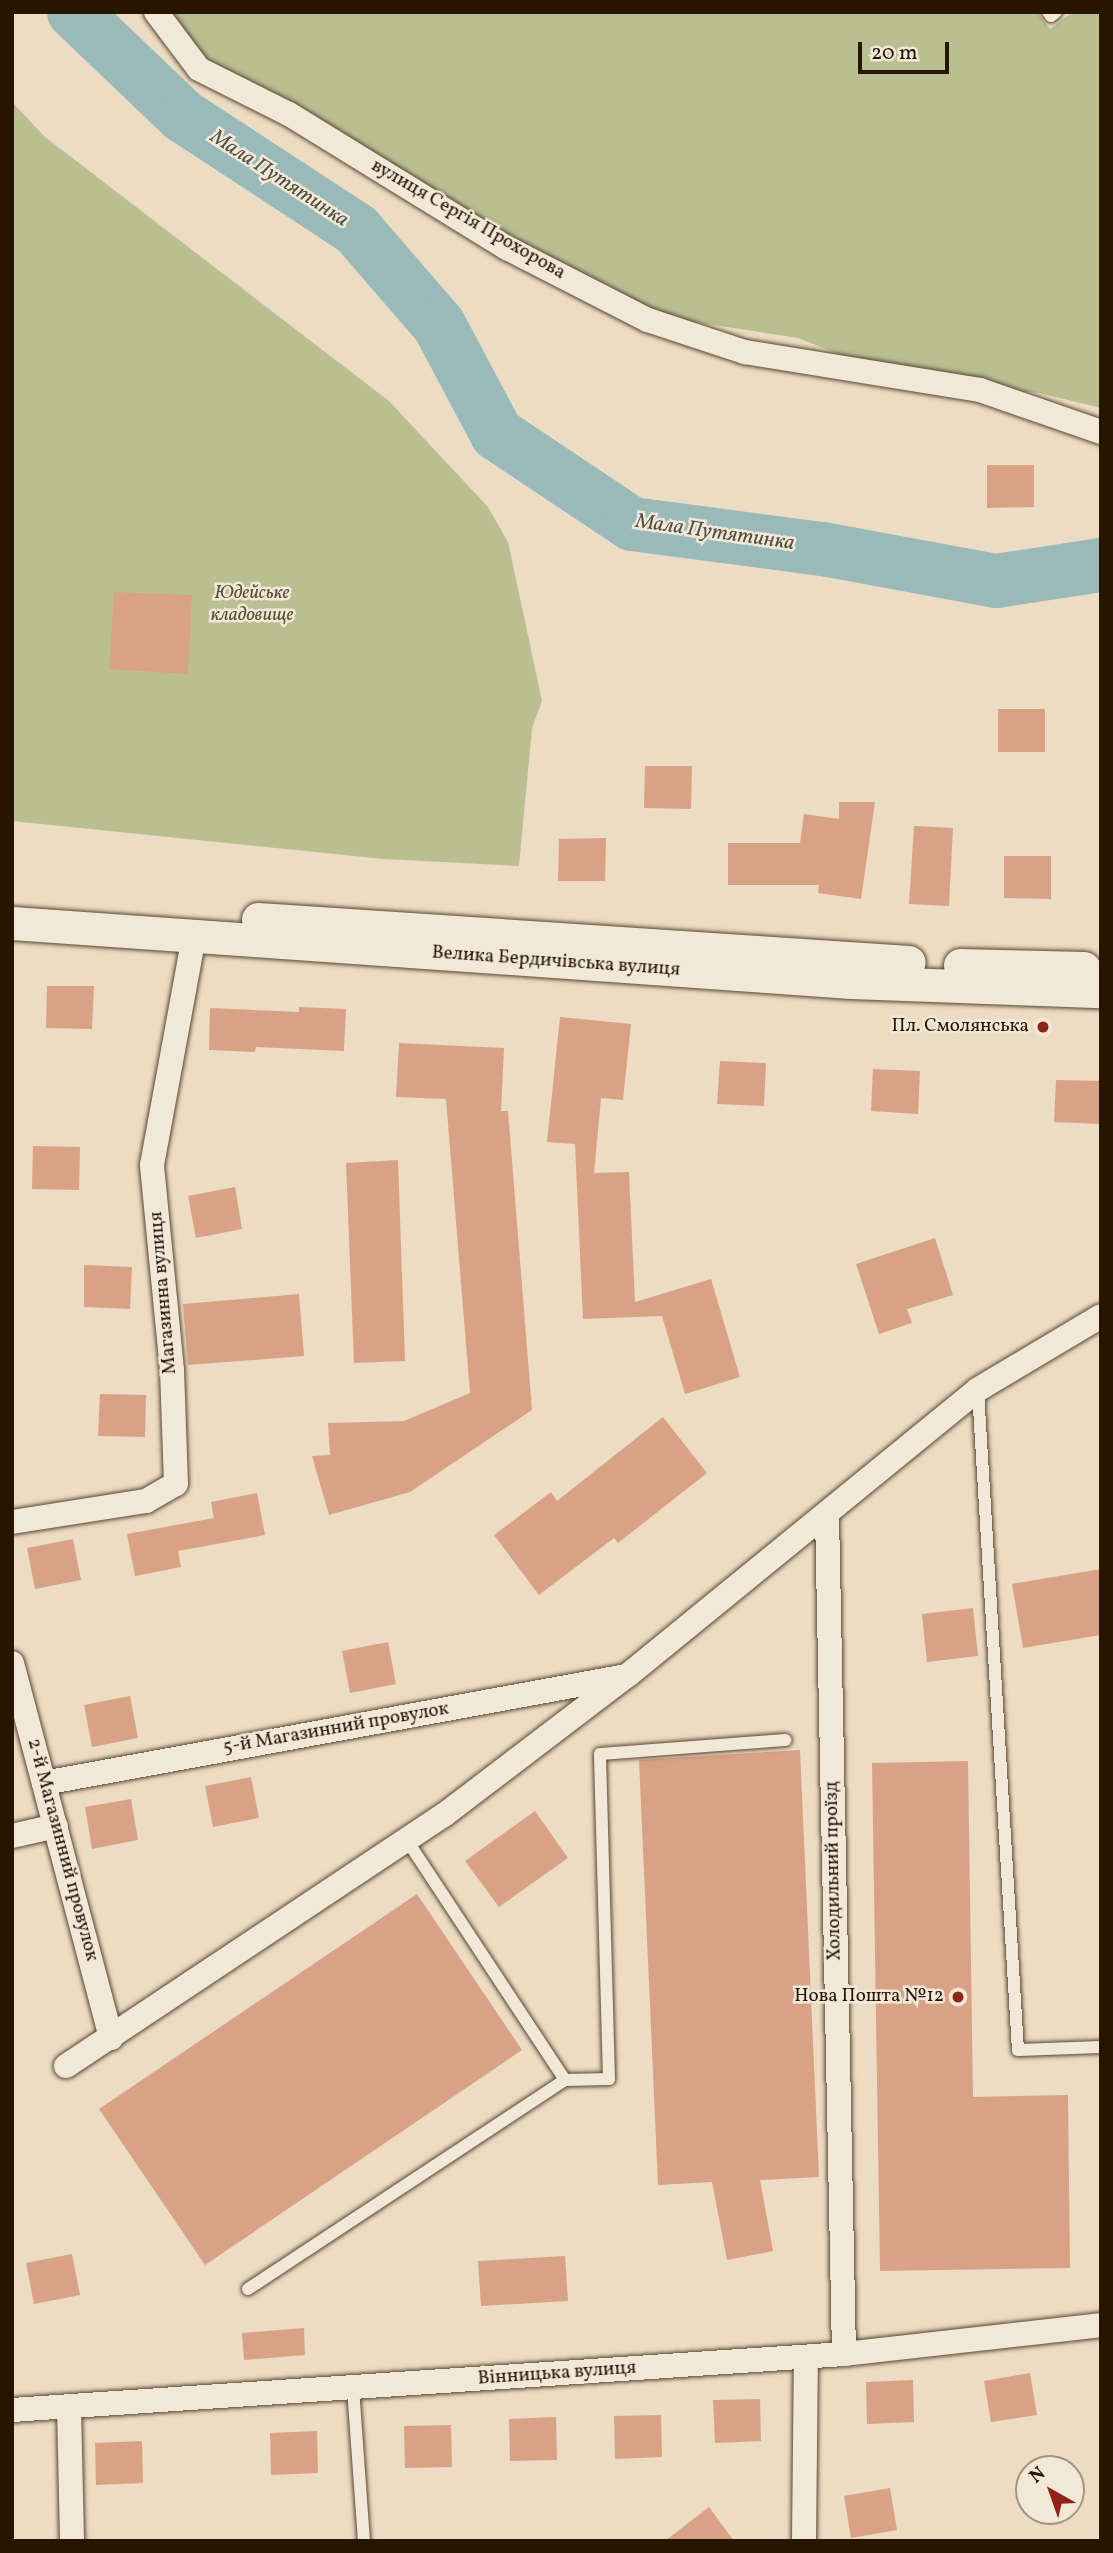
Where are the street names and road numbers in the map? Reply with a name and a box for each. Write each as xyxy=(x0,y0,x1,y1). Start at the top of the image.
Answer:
street label: вулиця Сергія Прохорова xyxy=(367,155,569,285)
street label: Велика Бердичівська вулиця xyxy=(431,942,681,982)
street label: Магазинна вулиця xyxy=(146,1211,182,1375)
street label: 5-й Магазинний провулок xyxy=(221,1698,451,1760)
street label: 2-й Магазинний провулок xyxy=(21,1736,103,1964)
street label: Холодильний проїзд xyxy=(821,1781,847,1961)
street label: Вінницька вулиця xyxy=(477,2357,637,2391)

